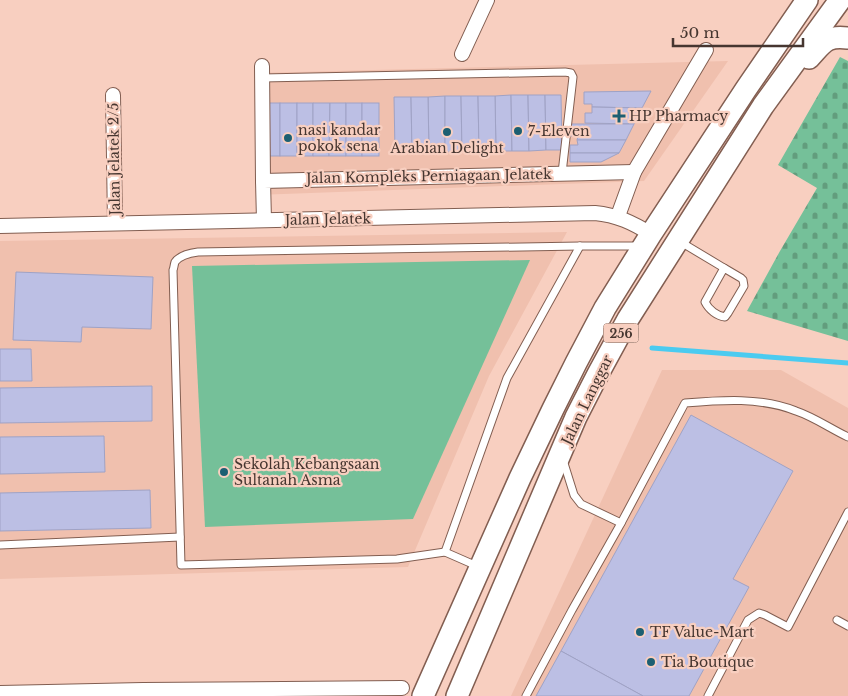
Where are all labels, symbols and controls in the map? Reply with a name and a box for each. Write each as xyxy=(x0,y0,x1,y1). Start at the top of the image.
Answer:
scale bar xyxy=(673,15,803,47)
text: 50 m xyxy=(680,23,720,42)
street label: Jalan Jelatek 2/5 xyxy=(104,102,124,218)
place label: HP Pharmacy xyxy=(629,107,728,125)
marker: HP Pharmacy xyxy=(613,110,625,122)
place label: nasi kandar pokok sena xyxy=(298,121,381,155)
place label: 7-Eleven xyxy=(528,122,590,140)
marker: 7-Eleven xyxy=(512,125,524,137)
marker: Arabian Delight xyxy=(441,126,453,138)
marker: nasi kandar pokok sena xyxy=(282,132,294,144)
place label: Arabian Delight xyxy=(389,139,505,157)
street label: Jalan Kompleks Perniagaan Jelatek xyxy=(304,165,552,187)
street label: Jalan Jelatek xyxy=(283,209,372,229)
road number: 256 xyxy=(604,323,638,342)
street label: Jalan Langgar xyxy=(557,352,617,450)
place label: Sekolah Kebangsaan Sultanah Asma xyxy=(234,455,380,489)
marker: Sekolah Kebangsaan Sultanah Asma xyxy=(218,466,230,478)
place label: TF Value-Mart xyxy=(650,623,755,641)
marker: TF Value-Mart xyxy=(634,626,646,638)
place label: Tia Boutique xyxy=(661,653,754,671)
marker: Tia Boutique xyxy=(645,656,657,668)

